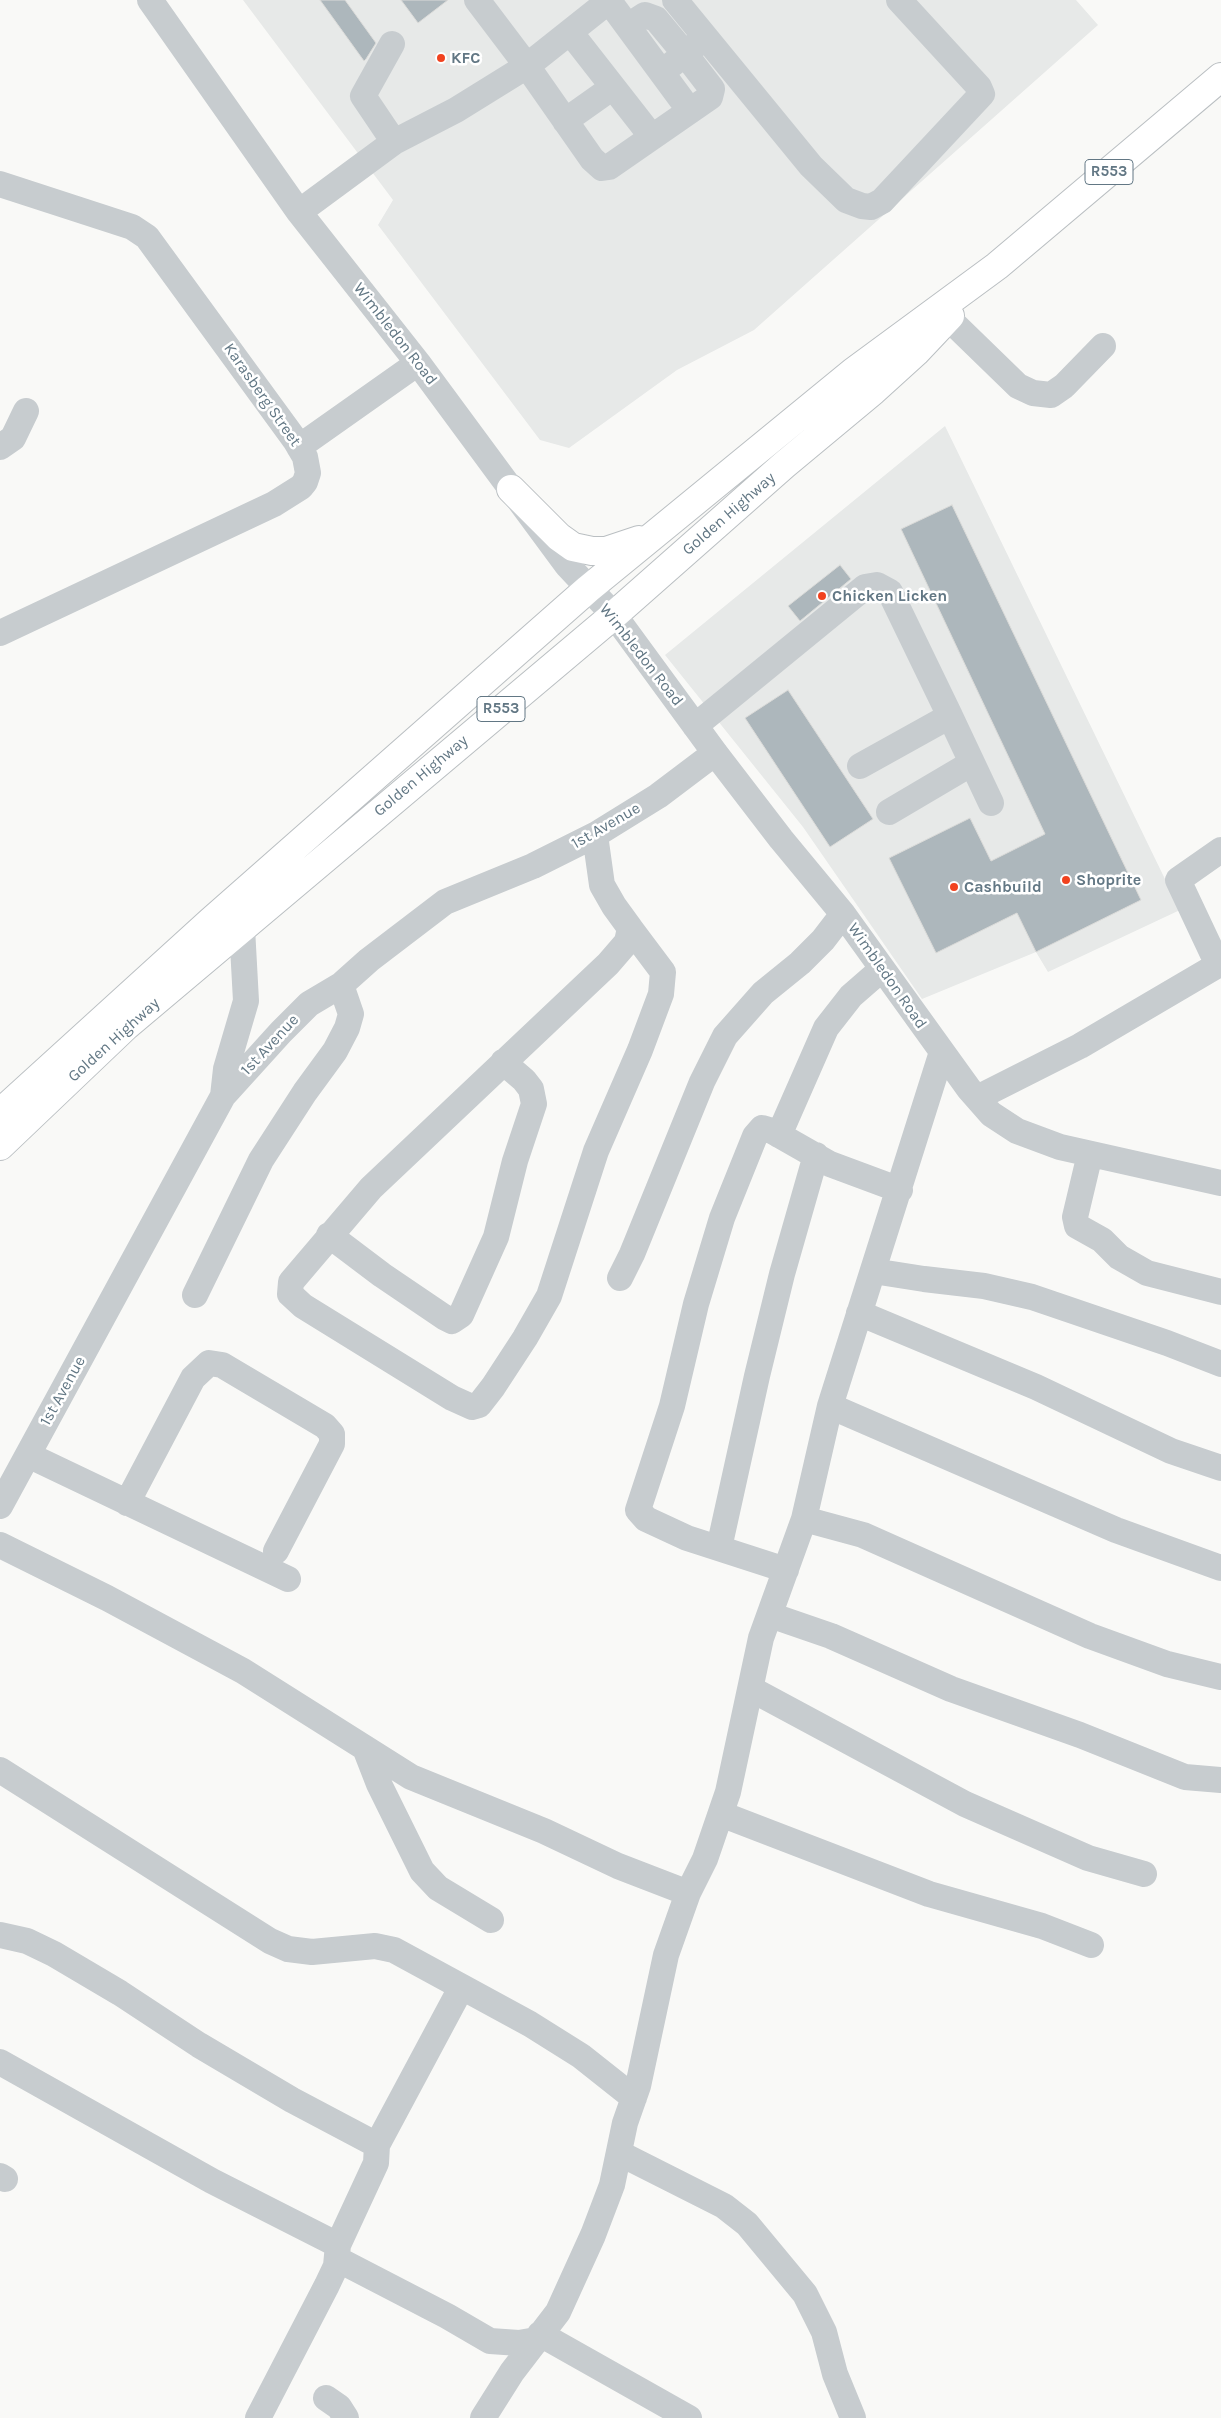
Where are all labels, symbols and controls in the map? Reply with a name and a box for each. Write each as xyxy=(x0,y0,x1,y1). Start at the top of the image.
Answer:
place label: KFC xyxy=(451,48,480,68)
marker: KFC xyxy=(435,52,447,64)
road number: R553 xyxy=(1085,160,1133,184)
street label: Wimbledon Road xyxy=(349,279,441,389)
street label: Karasberg Street xyxy=(219,340,305,450)
street label: Golden Highway xyxy=(679,468,779,560)
place label: Chicken Licken xyxy=(832,586,947,606)
marker: Chicken Licken xyxy=(816,590,828,602)
street label: Wimbledon Road xyxy=(595,600,687,710)
road number: R553 xyxy=(477,696,525,722)
street label: Golden Highway xyxy=(370,731,472,821)
street label: 1st Avenue xyxy=(568,799,644,853)
place label: Shoprite xyxy=(1076,870,1141,890)
marker: Shoprite xyxy=(1060,874,1072,886)
place label: Cashbuild xyxy=(964,877,1042,897)
marker: Cashbuild xyxy=(948,881,960,893)
street label: Wimbledon Road xyxy=(843,919,931,1033)
street label: Golden Highway xyxy=(64,994,164,1086)
street label: 1st Avenue xyxy=(237,1011,303,1079)
street label: 1st Avenue xyxy=(36,1353,90,1429)

